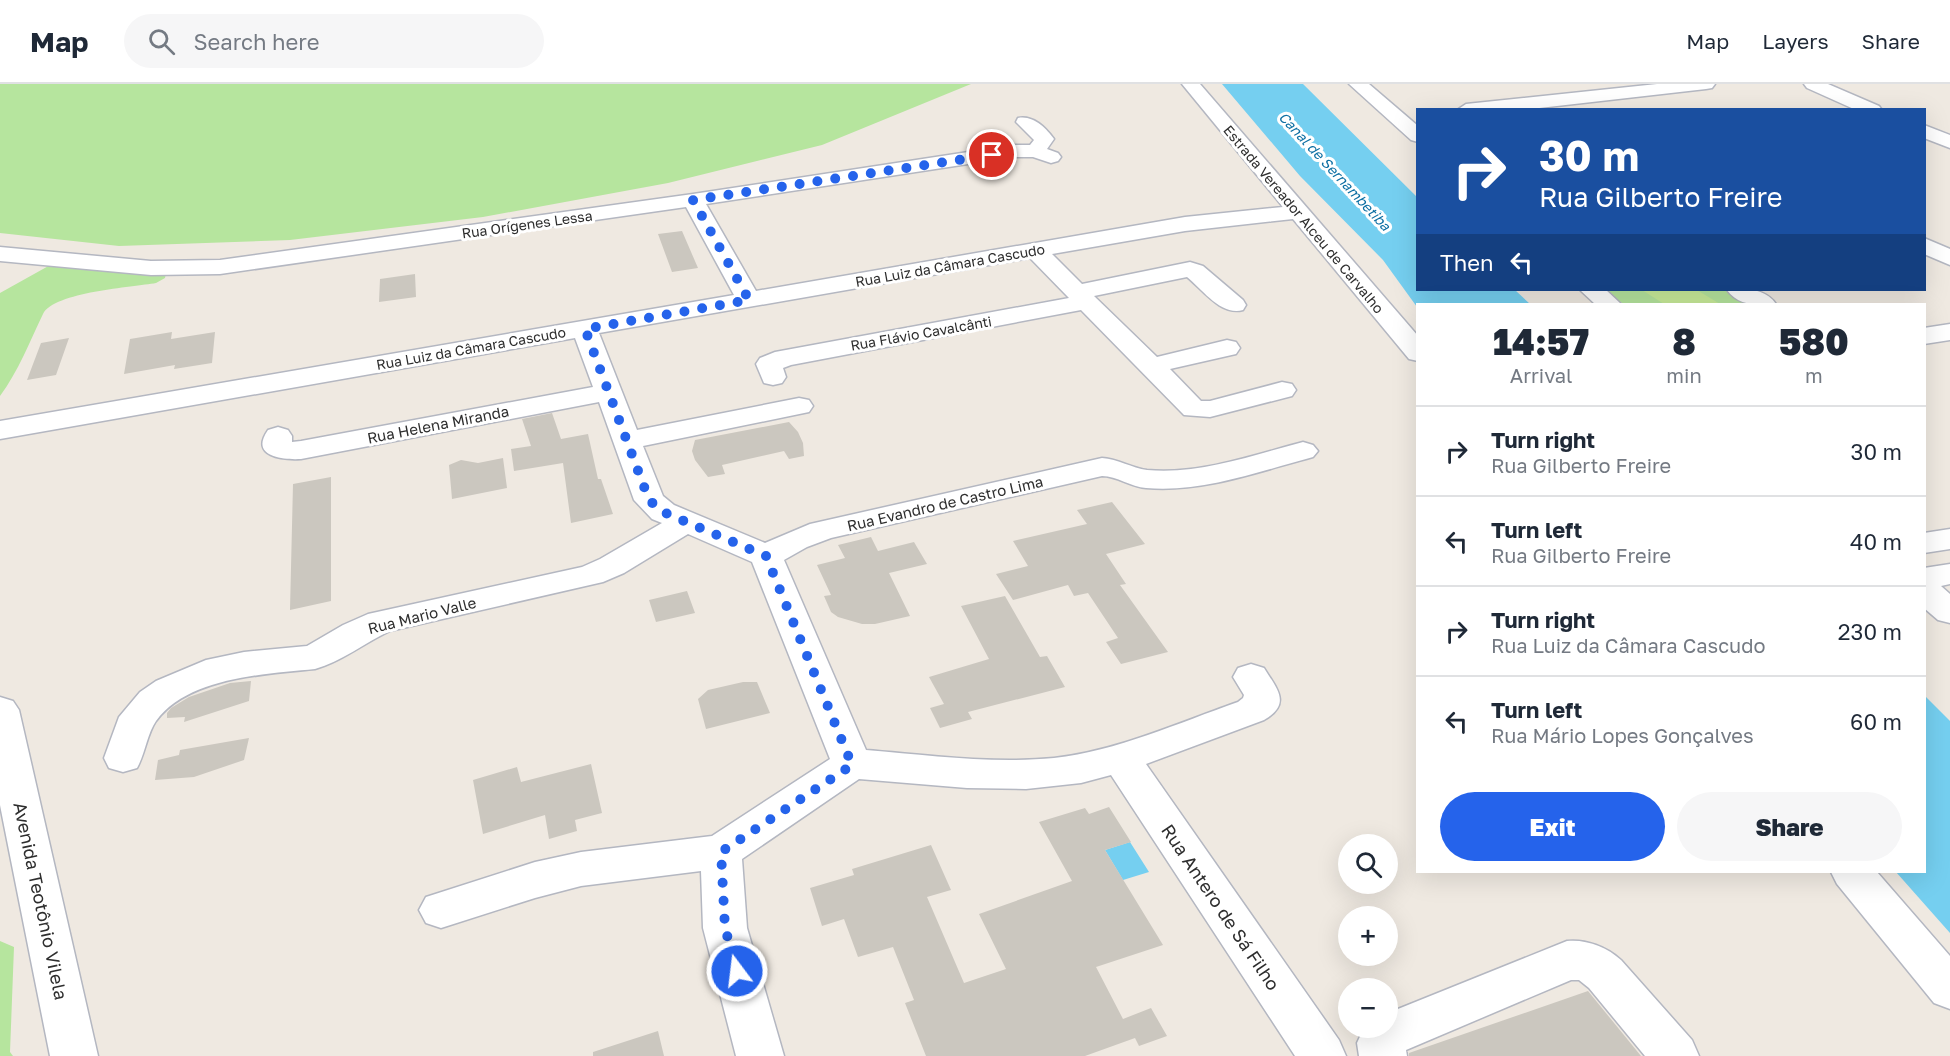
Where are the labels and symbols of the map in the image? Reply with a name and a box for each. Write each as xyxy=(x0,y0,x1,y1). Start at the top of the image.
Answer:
water label: Canal de Sernambetiba xyxy=(1276,108,1395,235)
street label: Estrada Vereador Alceu de Carvalho xyxy=(1220,121,1388,317)
pin xyxy=(966,129,1017,180)
street label: Rua Orígenes Lessa xyxy=(461,206,593,242)
street label: Rua Luiz da Câmara Cascudo xyxy=(854,240,1046,290)
street label: Rua Flávio Cavalcânti xyxy=(849,312,993,354)
street label: Rua Luiz da Câmara Cascudo xyxy=(375,323,567,373)
street label: Rua Helena Miranda xyxy=(366,401,510,447)
street label: Rua Evandro de Castro Lima xyxy=(845,472,1045,534)
street label: Rua Mario Valle xyxy=(366,593,478,637)
street label: Avenida Teotônio Vilela xyxy=(9,800,73,1002)
street label: Rua Antero de Sá Filho xyxy=(1157,820,1285,994)
position arrow xyxy=(705,939,769,1003)

